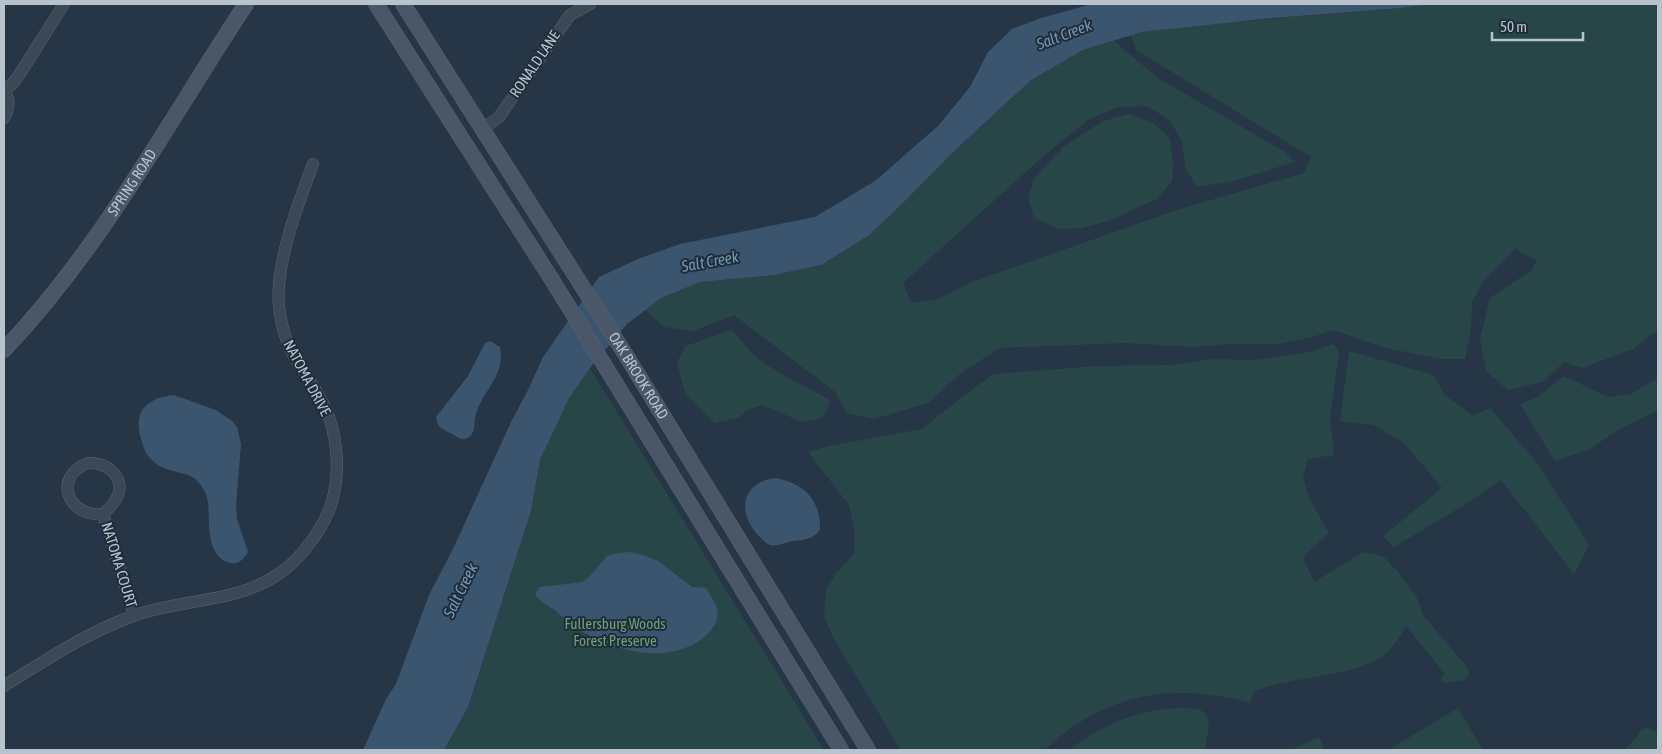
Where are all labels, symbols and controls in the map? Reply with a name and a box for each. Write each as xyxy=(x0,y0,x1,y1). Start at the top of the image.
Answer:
scale bar xyxy=(1492,10,1583,42)
water label: Salt Creek xyxy=(1033,15,1095,53)
text: 50 m xyxy=(1500,18,1527,35)
street label: RONALD LANE xyxy=(506,27,563,100)
street label: SPRING ROAD xyxy=(104,146,160,219)
water label: Salt Creek xyxy=(679,247,741,275)
street label: OAK BROOK ROAD xyxy=(606,329,672,422)
street label: NATOMA DRIVE xyxy=(280,337,335,419)
street label: NATOMA COURT xyxy=(98,520,141,610)
water label: Salt Creek xyxy=(439,559,481,621)
park label: Fullersburg Woods Forest Preserve xyxy=(564,615,666,649)

